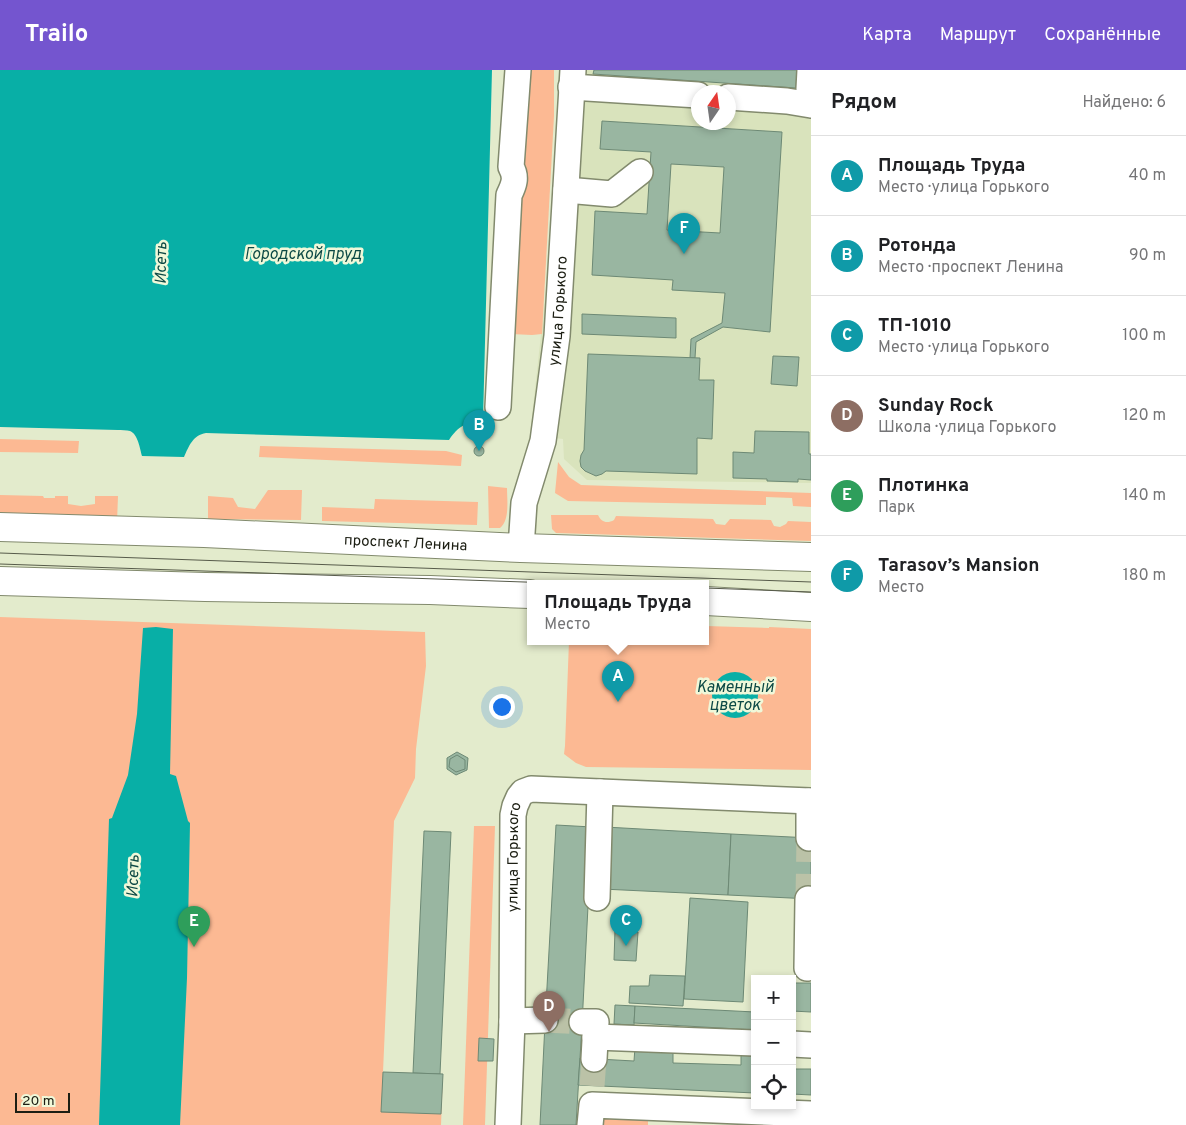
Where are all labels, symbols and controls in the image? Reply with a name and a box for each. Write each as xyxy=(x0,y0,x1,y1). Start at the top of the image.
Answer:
text: Trailo xyxy=(25,20,88,50)
text: Карта xyxy=(862,24,912,47)
text: Маршрут xyxy=(940,24,1016,47)
text: Сохранённые xyxy=(1044,24,1161,47)
north arrow xyxy=(691,85,736,130)
text: Рядом xyxy=(831,89,897,116)
text: Найдено: 6 xyxy=(1083,93,1166,113)
text: Площадь Труда xyxy=(878,154,1025,178)
text: A xyxy=(841,166,853,186)
text: 40 m xyxy=(1128,166,1166,186)
text: Место · улица Горького xyxy=(878,178,1049,198)
pin: F xyxy=(668,213,700,254)
text: Ротонда xyxy=(878,234,956,258)
water label: Исеть xyxy=(152,242,172,284)
water label: Городской пруд xyxy=(244,245,362,265)
text: B xyxy=(841,246,853,266)
text: 90 m xyxy=(1129,246,1166,266)
street label: улица Горького xyxy=(545,255,573,367)
text: Место · проспект Ленина xyxy=(878,258,1064,278)
text: ТП-1010 xyxy=(878,314,952,338)
text: C xyxy=(842,326,852,346)
text: 100 m xyxy=(1122,326,1166,346)
text: Место · улица Горького xyxy=(878,338,1049,358)
text: Sunday Rock xyxy=(878,394,994,418)
text: D xyxy=(841,406,853,426)
text: 120 m xyxy=(1123,406,1166,426)
pin: B xyxy=(463,410,495,451)
text: Школа · улица Горького xyxy=(878,418,1056,438)
text: Плотинка xyxy=(878,474,969,498)
text: E xyxy=(842,486,852,506)
text: 140 m xyxy=(1123,486,1166,506)
text: Парк xyxy=(878,498,915,518)
street label: проспект Ленина xyxy=(343,532,468,556)
text: Tarasov’s Mansion xyxy=(878,554,1039,578)
text: F xyxy=(842,566,852,586)
text: 180 m xyxy=(1123,566,1166,586)
text: Место xyxy=(878,578,924,598)
popup xyxy=(527,580,709,645)
text: Площадь Труда xyxy=(544,591,692,615)
text: Место xyxy=(544,615,590,635)
pin: A xyxy=(602,661,634,702)
water label: Каменный цветок xyxy=(696,678,774,716)
your location xyxy=(489,694,515,720)
street label: улица Горького xyxy=(505,800,527,912)
water label: Исеть xyxy=(123,855,145,898)
pin: C xyxy=(610,905,642,946)
pin: E xyxy=(178,906,210,947)
map controls xyxy=(751,975,796,1110)
button: + xyxy=(751,975,796,1020)
pin: D xyxy=(533,991,565,1032)
button: − xyxy=(751,1020,796,1065)
button: locate xyxy=(751,1065,796,1110)
scale bar xyxy=(15,1090,70,1113)
text: 20 m xyxy=(22,1093,55,1110)

